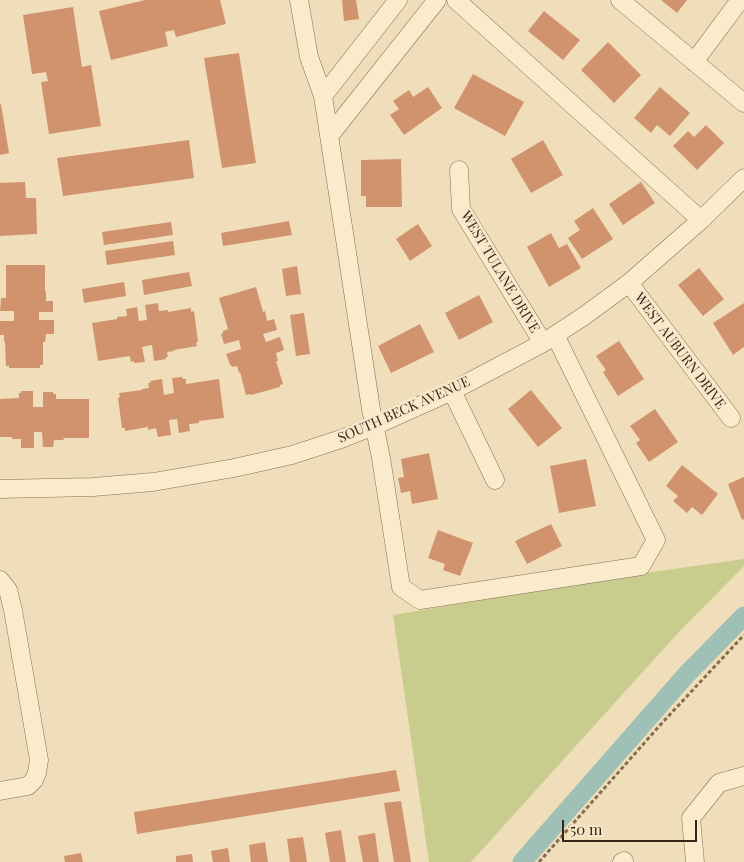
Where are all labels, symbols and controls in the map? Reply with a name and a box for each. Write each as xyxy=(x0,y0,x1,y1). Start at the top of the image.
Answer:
street label: WEST TULANE DRIVE xyxy=(457,208,543,336)
street label: WEST AUBURN DRIVE xyxy=(631,290,729,412)
street label: SOUTH BECK AVENUE xyxy=(335,373,473,447)
scale bar xyxy=(564,810,699,842)
text: 50 m xyxy=(570,819,602,839)

